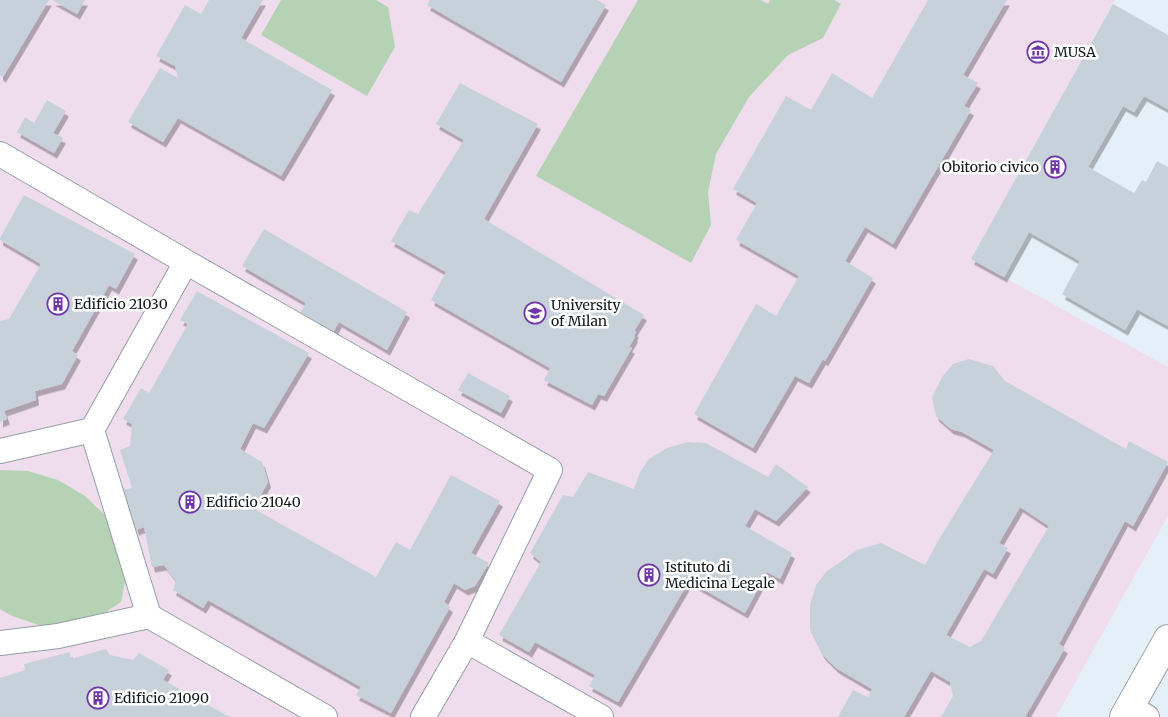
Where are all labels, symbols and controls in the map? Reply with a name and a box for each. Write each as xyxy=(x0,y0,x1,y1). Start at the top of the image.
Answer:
museum icon: MUSA xyxy=(1026,40,1050,64)
place label: MUSA xyxy=(1054,43,1096,61)
building icon: Obitorio civico xyxy=(1043,155,1067,179)
place label: Obitorio civico xyxy=(942,158,1039,176)
building icon: Edificio 21030 xyxy=(46,292,70,316)
place label: Edificio 21030 xyxy=(74,295,168,313)
place label: University of Milan xyxy=(551,296,622,330)
school or university icon: University of Milan xyxy=(523,301,547,325)
building icon: Edificio 21040 xyxy=(178,490,202,514)
place label: Edificio 21040 xyxy=(206,493,301,511)
place label: Istituto di Medicina Legale xyxy=(665,558,775,592)
building icon: Istituto di Medicina Legale xyxy=(637,563,661,587)
building icon: Edificio 21090 xyxy=(86,686,110,710)
place label: Edificio 21090 xyxy=(114,689,209,707)

